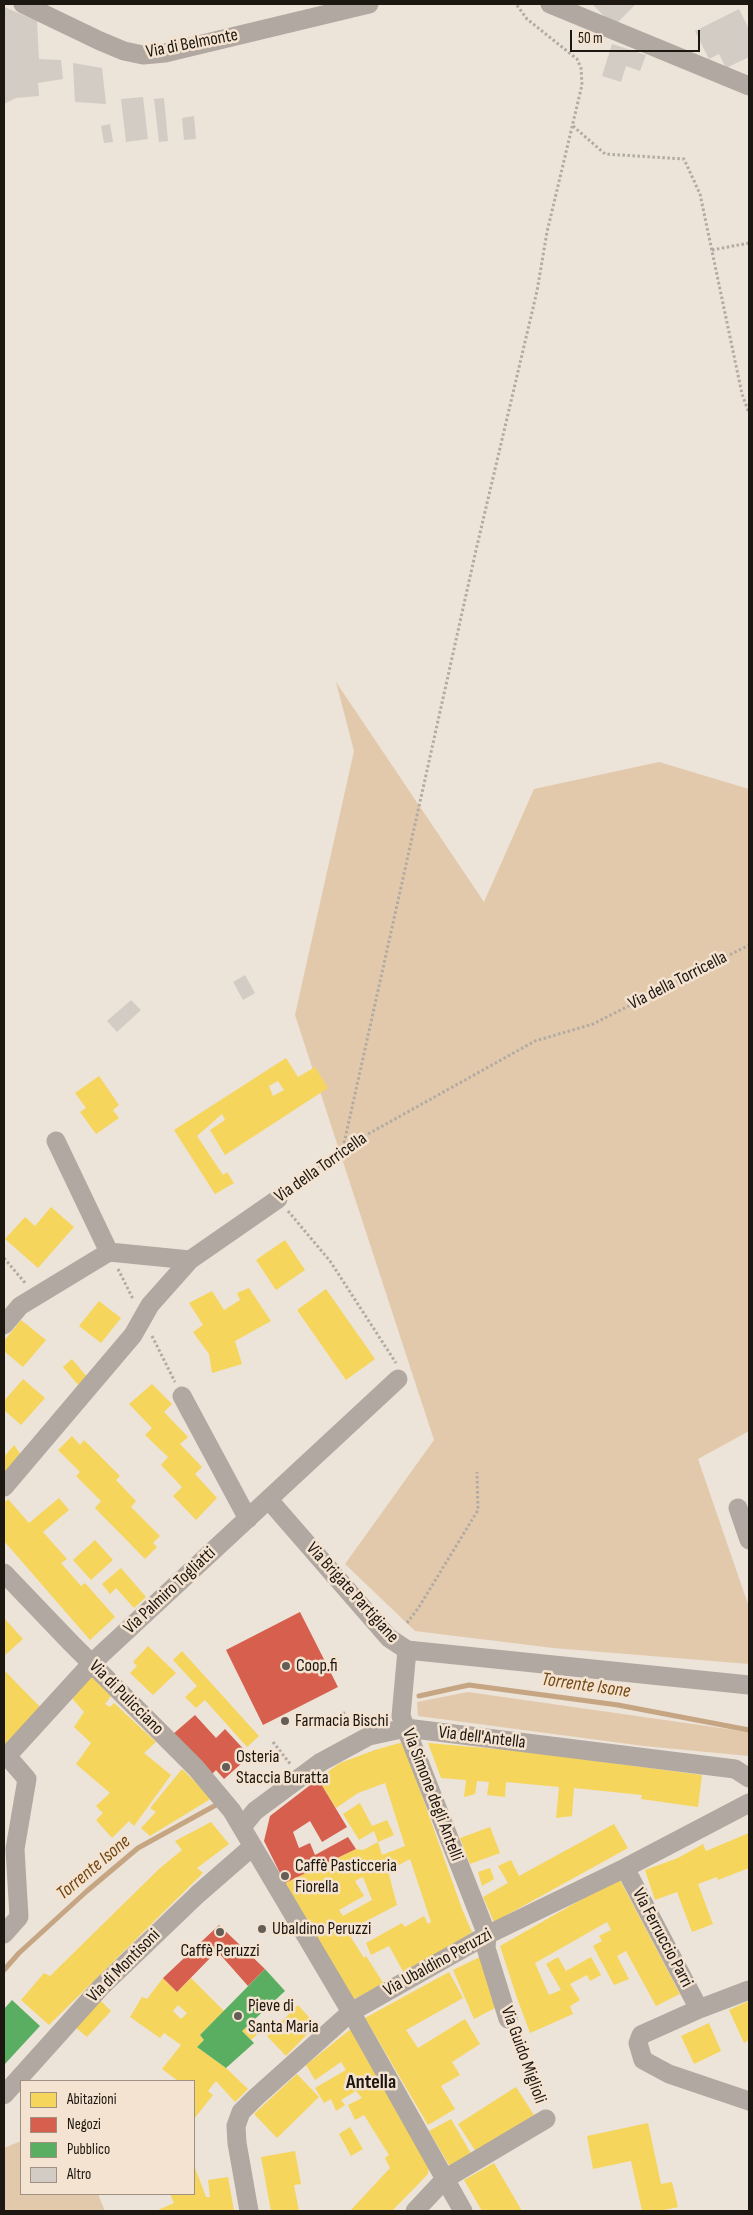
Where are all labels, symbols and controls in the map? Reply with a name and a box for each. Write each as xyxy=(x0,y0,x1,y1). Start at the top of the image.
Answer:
scale bar xyxy=(573,20,703,52)
street label: Via di Belmonte xyxy=(144,25,240,63)
text: 50 m xyxy=(578,29,603,48)
street label: Via della Torricella xyxy=(625,947,731,1015)
street label: Via della Torricella xyxy=(271,1128,371,1208)
street label: Via Brigate Partigiane xyxy=(301,1538,403,1648)
street label: Via Palmiro Togliatti xyxy=(119,1543,221,1639)
place label: Coop.fi xyxy=(296,1655,338,1677)
street label: Via di Pulicciano xyxy=(84,1656,168,1740)
marker: Coop.fi xyxy=(280,1660,292,1672)
water label: Torrente Isone xyxy=(540,1668,632,1704)
place label: Farmacia Bischi xyxy=(295,1710,388,1732)
marker: Farmacia Bischi xyxy=(279,1715,291,1727)
street label: Via dell'Antella xyxy=(437,1722,527,1754)
street label: Via Simone degli Antelli xyxy=(397,1726,467,1864)
place label: Osteria Staccia Buratta xyxy=(236,1746,329,1788)
marker: Osteria Staccia Buratta xyxy=(220,1761,232,1773)
water label: Torrente Isone xyxy=(52,1831,136,1905)
place label: Caffè Pasticceria Fiorella xyxy=(295,1855,397,1898)
marker: Caffè Pasticceria Fiorella xyxy=(279,1870,291,1882)
street label: Via Ferruccio Parri xyxy=(627,1885,697,1991)
place label: Ubaldino Peruzzi xyxy=(272,1918,371,1940)
marker: Ubaldino Peruzzi xyxy=(256,1923,268,1935)
street label: Via Ubaldino Peruzzi xyxy=(380,1924,496,2002)
street label: Via di Montisoni xyxy=(83,1925,165,2007)
marker: Caffè Peruzzi xyxy=(214,1926,226,1938)
place label: Caffè Peruzzi xyxy=(180,1940,260,1962)
place label: Pieve di Santa Maria xyxy=(248,1995,319,2038)
street label: Via Guido Miglioli xyxy=(495,2003,551,2107)
marker: Pieve di Santa Maria xyxy=(232,2010,244,2022)
district label: Antella xyxy=(346,2071,396,2095)
legend xyxy=(20,2080,195,2195)
text: Abitazioni xyxy=(67,2090,117,2109)
text: Negozi xyxy=(67,2115,101,2134)
text: Pubblico xyxy=(67,2140,110,2159)
text: Altro xyxy=(67,2165,91,2184)

